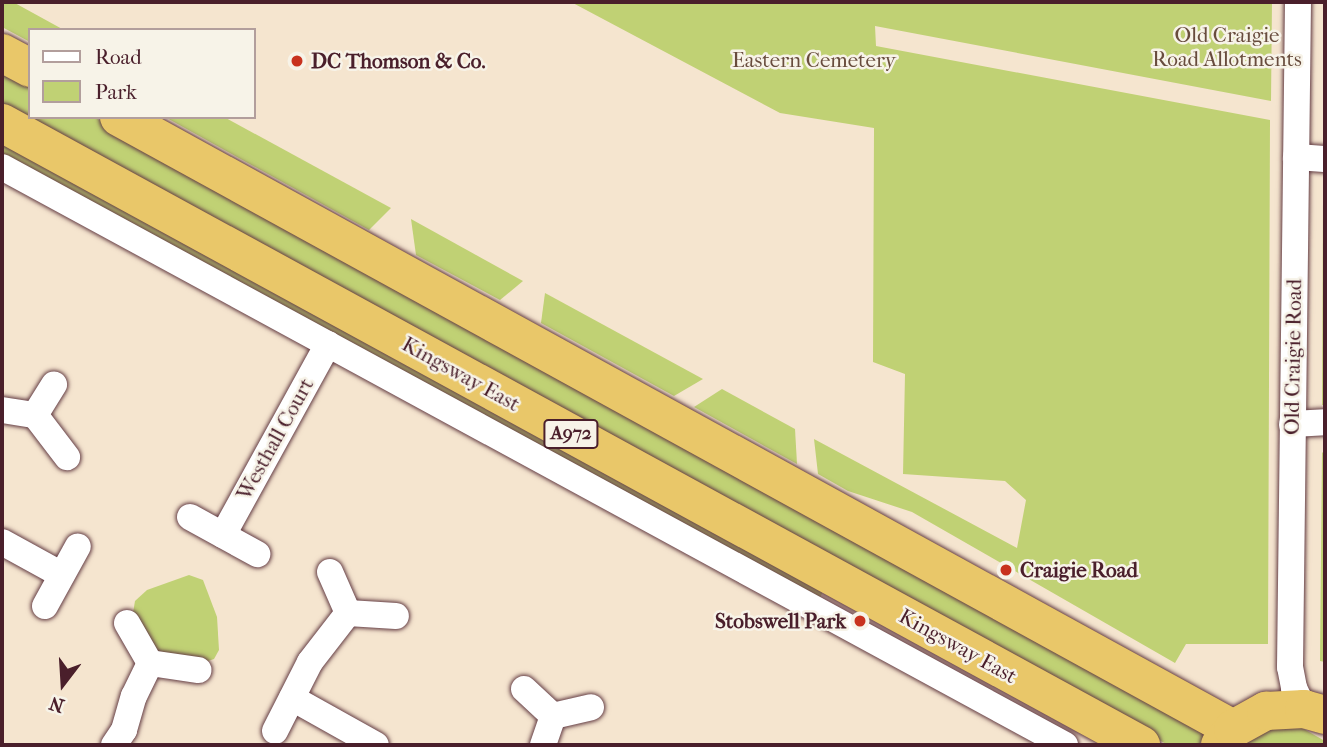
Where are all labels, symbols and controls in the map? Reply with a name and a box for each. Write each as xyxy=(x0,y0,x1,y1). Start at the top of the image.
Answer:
park label: Old Craigie Road Allotments xyxy=(1152,22,1302,72)
legend xyxy=(28,28,256,119)
text: Road xyxy=(95,45,142,69)
park label: Eastern Cemetery xyxy=(732,47,896,73)
place label: DC Thomson & Co. xyxy=(311,48,486,74)
marker: DC Thomson & Co. xyxy=(289,53,305,69)
text: Park xyxy=(95,80,137,104)
street label: Old Craigie Road xyxy=(1279,279,1307,435)
street label: Kingsway East xyxy=(398,331,524,417)
street label: Westhall Court xyxy=(231,374,319,504)
road number: A972 xyxy=(543,418,599,449)
place label: Craigie Road xyxy=(1020,557,1138,583)
marker: Craigie Road xyxy=(998,562,1014,578)
street label: Kingsway East xyxy=(895,603,1021,689)
place label: Stobswell Park xyxy=(715,608,846,634)
marker: Stobswell Park xyxy=(852,613,868,629)
north arrow xyxy=(28,649,98,719)
text: N xyxy=(47,691,67,717)

